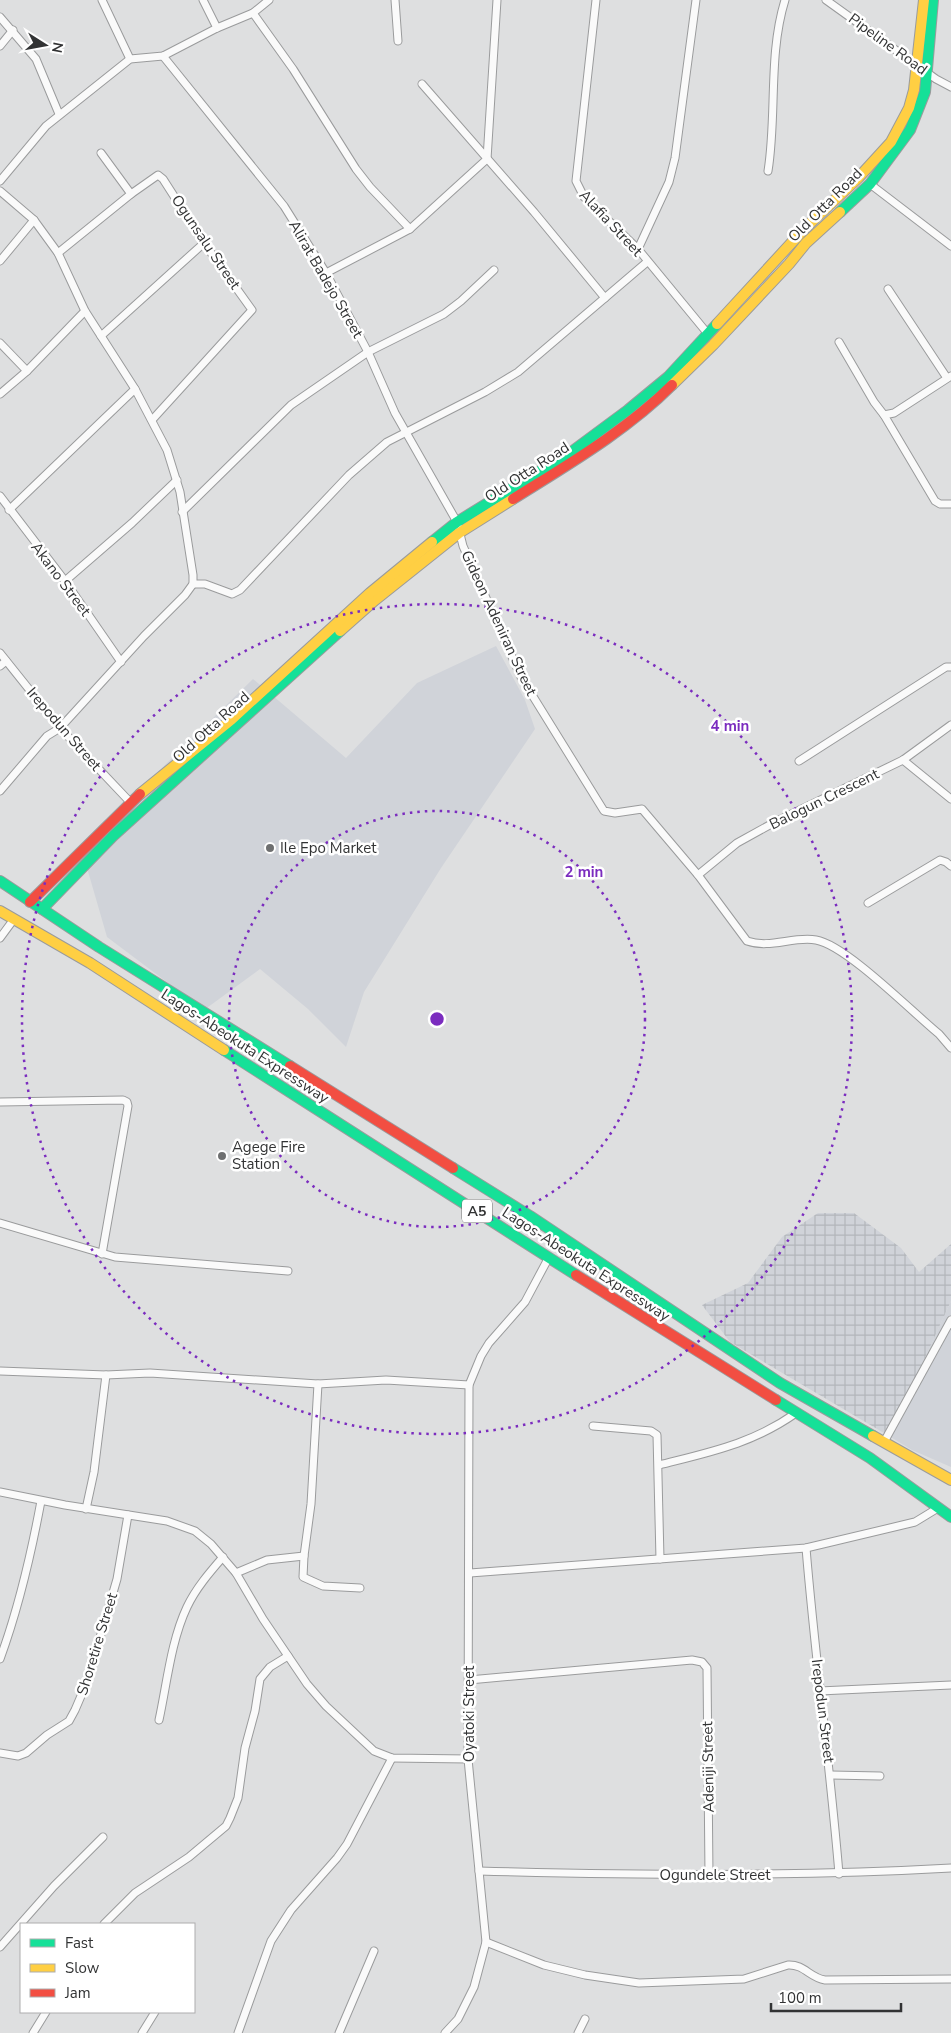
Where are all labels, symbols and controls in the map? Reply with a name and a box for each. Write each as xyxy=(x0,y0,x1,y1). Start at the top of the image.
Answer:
street label: Pipeline Road xyxy=(845,9,931,79)
north arrow xyxy=(20,20,70,70)
text: N xyxy=(47,40,68,54)
street label: Old Otta Road xyxy=(784,164,866,246)
street label: Alafia Street xyxy=(575,185,648,261)
street label: Ogunsalu Street xyxy=(167,191,245,294)
street label: Alirat Badejo Street xyxy=(284,217,368,342)
street label: Old Otta Road xyxy=(481,437,573,507)
street label: Akano Street xyxy=(27,538,96,621)
street label: Gideon Adeniran Street xyxy=(457,547,542,699)
street label: Irepodun Street xyxy=(22,683,106,776)
street label: Old Otta Road xyxy=(168,687,254,767)
text: 4 min xyxy=(711,716,749,736)
street label: Balogun Crescent xyxy=(766,763,883,834)
place label: Ile Epo Market xyxy=(280,838,377,858)
marker: Ile Epo Market xyxy=(264,842,276,854)
text: 2 min xyxy=(565,862,603,882)
street label: Lagos-Abeokuta Expressway xyxy=(157,984,333,1108)
centre of rings xyxy=(428,1010,446,1028)
place label: Agege Fire Station xyxy=(232,1137,305,1174)
marker: Agege Fire Station xyxy=(216,1150,228,1162)
road number: A5 xyxy=(462,1200,492,1222)
street label: Lagos-Abeokuta Expressway xyxy=(498,1202,674,1326)
street label: Shoretire Street xyxy=(72,1590,122,1698)
street label: Irepodun Street xyxy=(807,1658,839,1765)
street label: Oyatoki Street xyxy=(459,1665,479,1762)
street label: Adeniji Street xyxy=(697,1720,719,1813)
street label: Ogundele Street xyxy=(659,1865,771,1885)
legend xyxy=(20,1923,195,2013)
text: Fast xyxy=(65,1933,94,1953)
text: Slow xyxy=(65,1958,100,1978)
scale bar xyxy=(771,1980,901,2012)
text: Jam xyxy=(64,1983,91,2003)
text: 100 m xyxy=(778,1988,822,2008)

